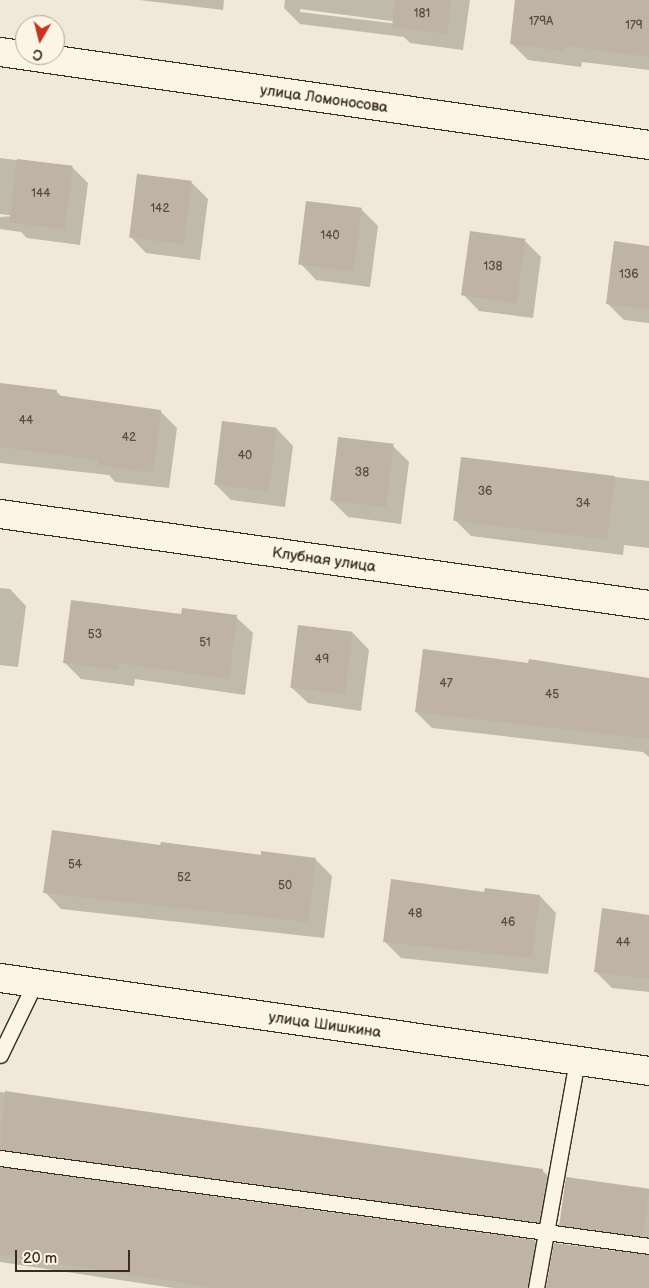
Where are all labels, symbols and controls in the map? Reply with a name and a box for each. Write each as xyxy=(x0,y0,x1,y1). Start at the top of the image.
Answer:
house number: 181 xyxy=(414,7,430,21)
north arrow xyxy=(15,15,65,65)
house number: 179А xyxy=(529,15,553,29)
house number: 179 xyxy=(625,19,643,33)
text: С xyxy=(32,45,44,63)
street label: улица Ломоносова xyxy=(259,81,389,117)
house number: 144 xyxy=(31,187,51,201)
house number: 142 xyxy=(150,202,170,216)
house number: 140 xyxy=(320,229,340,243)
house number: 138 xyxy=(483,260,503,274)
house number: 136 xyxy=(619,268,639,282)
house number: 44 xyxy=(19,414,33,428)
house number: 42 xyxy=(122,431,136,445)
house number: 40 xyxy=(238,449,252,463)
house number: 38 xyxy=(355,466,369,480)
house number: 36 xyxy=(478,485,492,499)
house number: 34 xyxy=(576,497,590,511)
street label: Клубная улица xyxy=(271,544,377,576)
house number: 53 xyxy=(88,628,102,642)
house number: 51 xyxy=(199,636,211,650)
house number: 49 xyxy=(315,653,329,667)
house number: 47 xyxy=(439,677,453,691)
house number: 45 xyxy=(545,688,559,702)
house number: 54 xyxy=(68,858,82,872)
house number: 52 xyxy=(177,871,191,885)
house number: 50 xyxy=(278,879,292,893)
house number: 48 xyxy=(408,907,422,921)
house number: 46 xyxy=(501,916,515,930)
house number: 44 xyxy=(616,936,630,950)
street label: улица Шишкина xyxy=(267,1008,383,1042)
scale bar xyxy=(18,1240,132,1272)
text: 20 m xyxy=(23,1249,57,1268)

